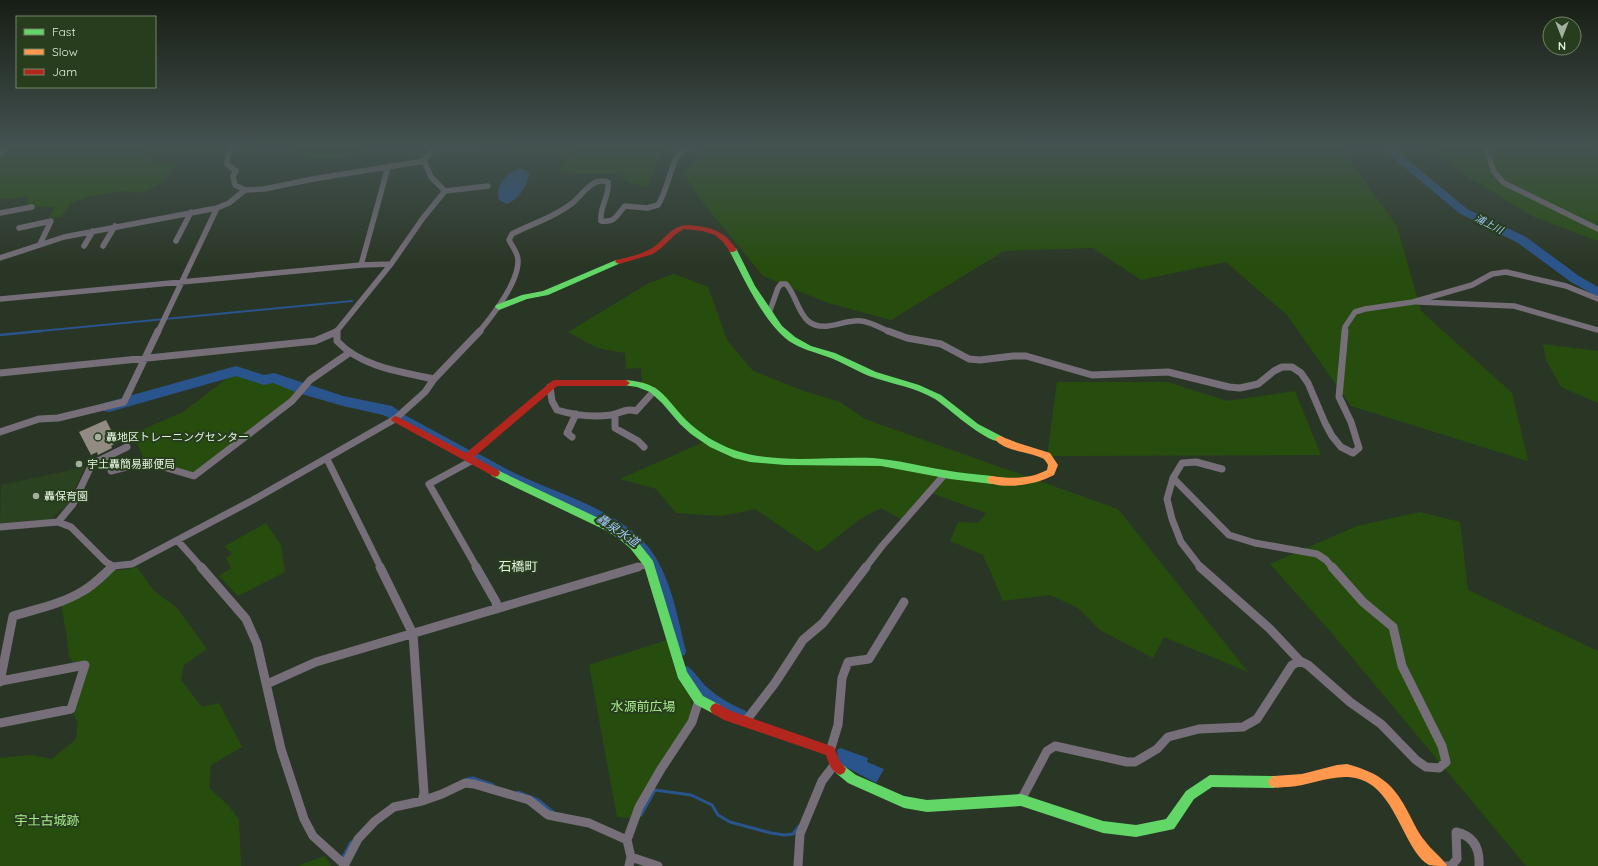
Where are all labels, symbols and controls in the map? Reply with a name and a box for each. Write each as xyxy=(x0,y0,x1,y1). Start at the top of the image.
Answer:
legend xyxy=(16,16,156,88)
north arrow xyxy=(1542,16,1582,56)
text: Fast xyxy=(52,24,76,39)
text: N xyxy=(1558,39,1566,53)
text: Slow xyxy=(52,44,78,59)
text: Jam xyxy=(52,64,77,79)
water label: 浦上川 xyxy=(1473,211,1506,237)
place label: 轟地区トレーニングセンター xyxy=(106,430,249,444)
marker: 轟地区トレーニングセンター xyxy=(93,432,103,442)
place label: 宇土轟簡易郵便局 xyxy=(87,457,175,471)
marker: 宇土轟簡易郵便局 xyxy=(74,459,84,469)
place label: 轟保育園 xyxy=(44,489,88,503)
marker: 轟保育園 xyxy=(31,491,41,501)
water label: 轟泉水道 xyxy=(594,510,644,551)
district label: 石橋町 xyxy=(498,558,538,574)
park label: 水源前広場 xyxy=(610,698,676,714)
park label: 宇土古城跡 xyxy=(14,812,80,828)

